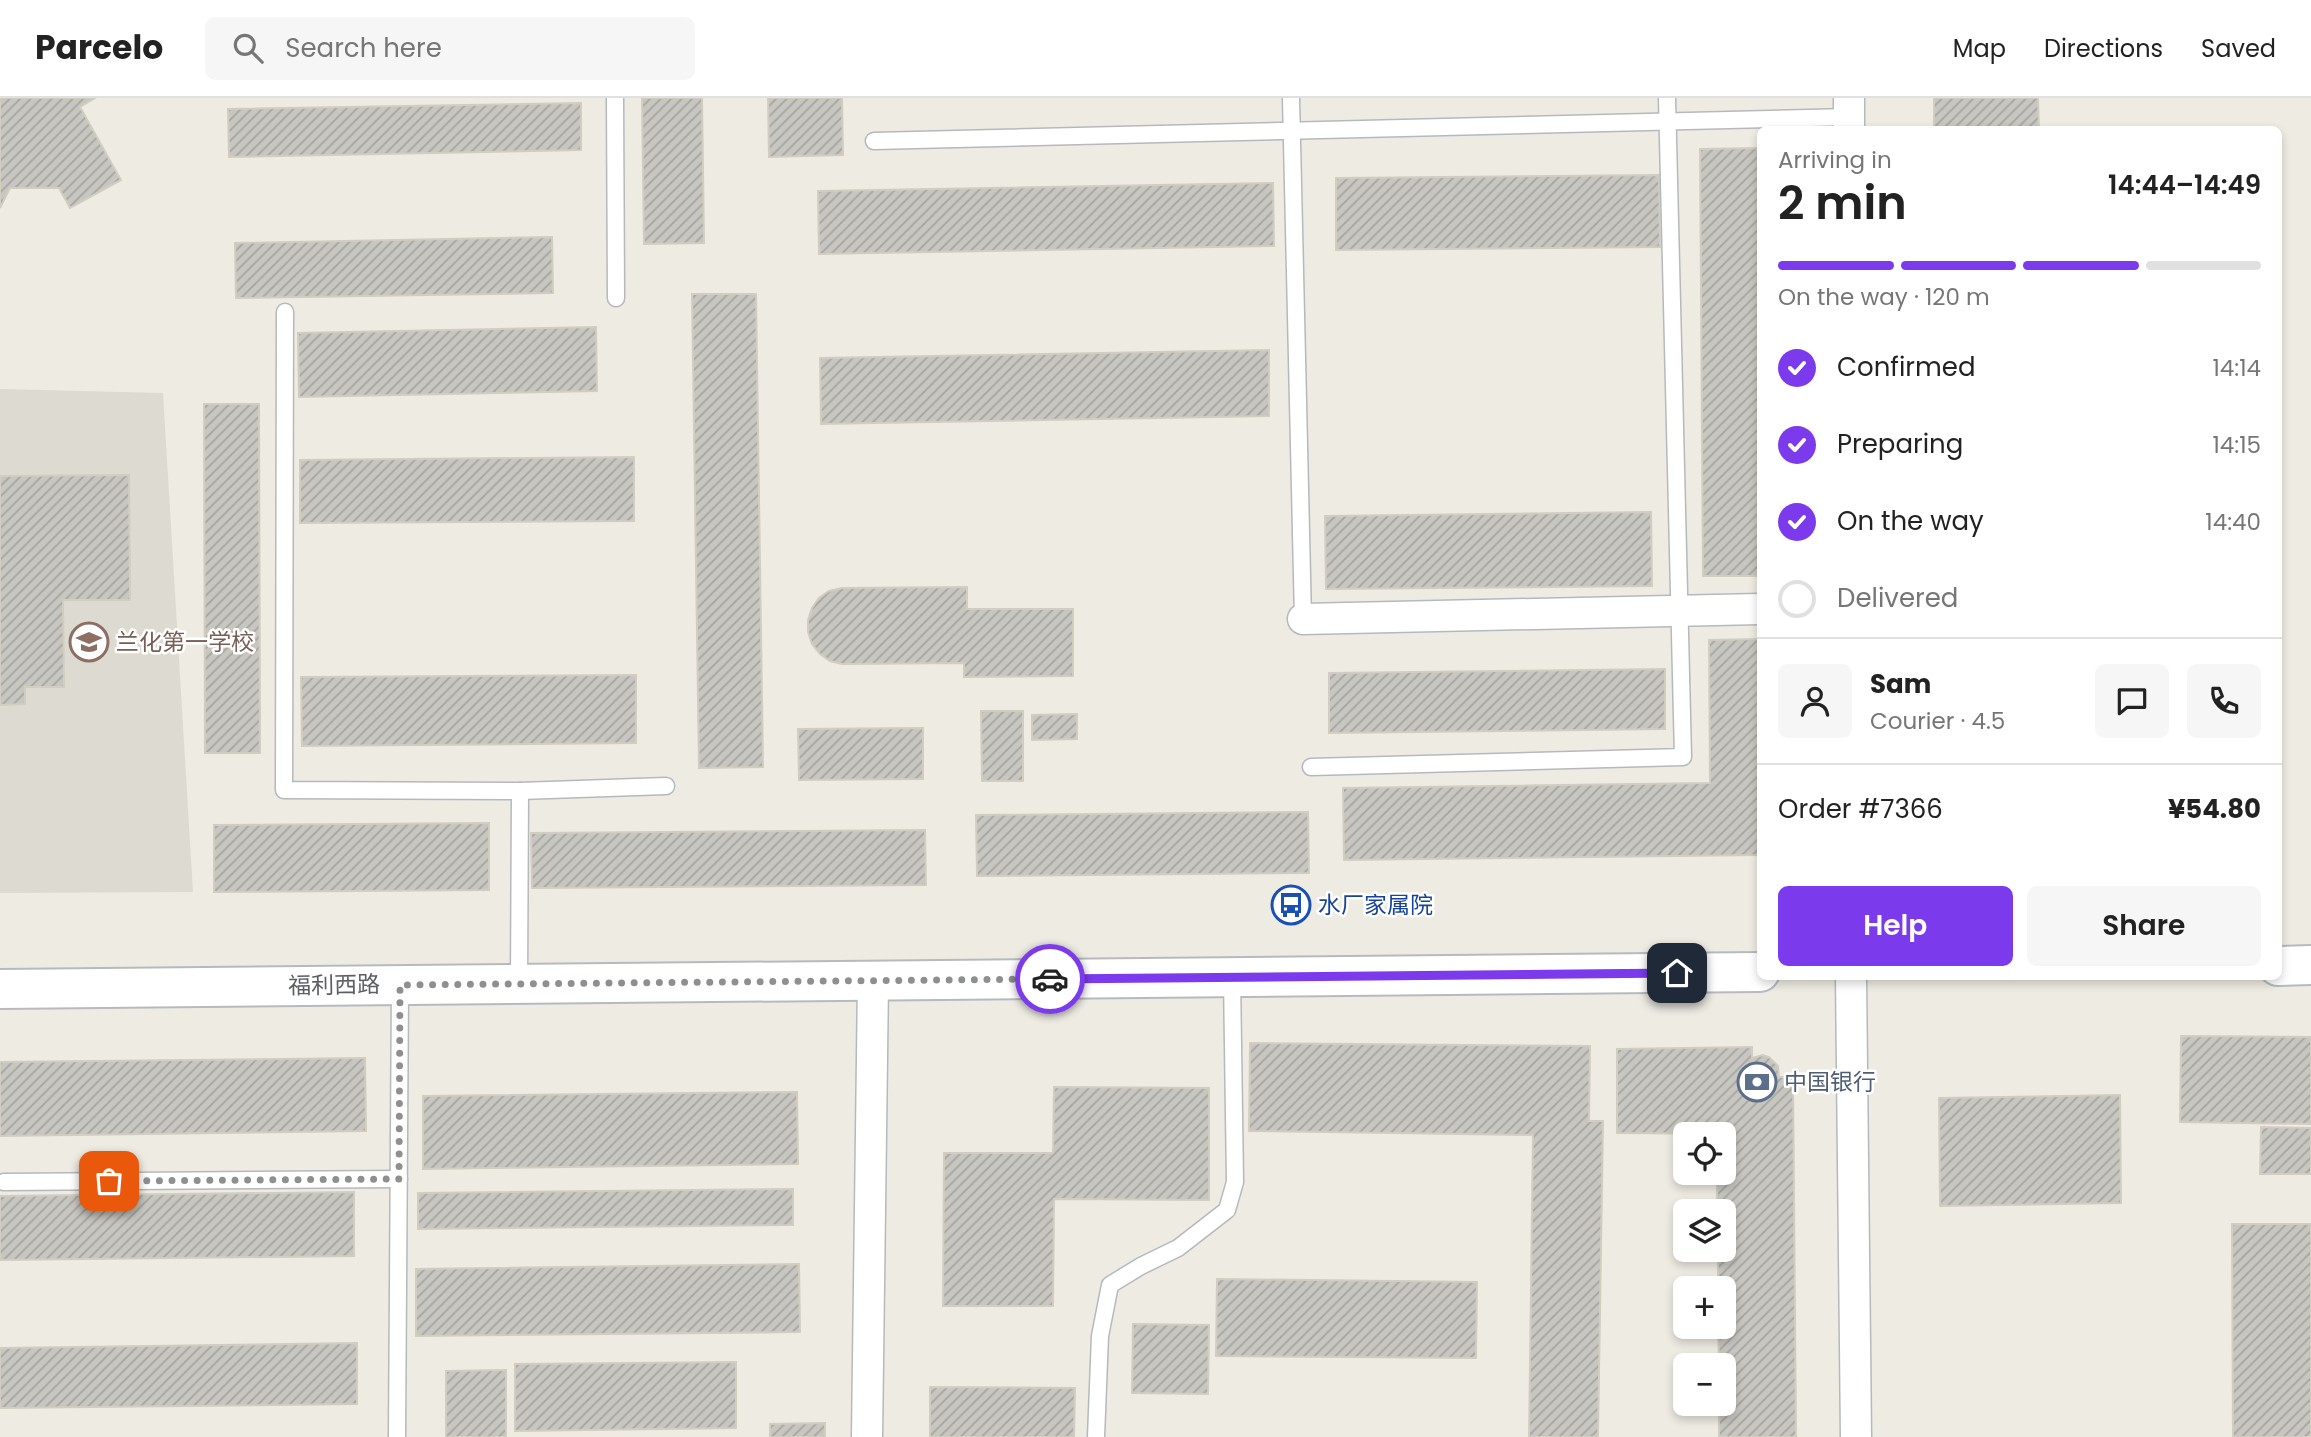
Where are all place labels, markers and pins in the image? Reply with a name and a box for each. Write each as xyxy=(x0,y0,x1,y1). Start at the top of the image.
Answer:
school or university icon: 兰化第一学校 xyxy=(68,621,110,663)
place label: 兰化第一学校 xyxy=(116,626,254,658)
bus stop icon: 水厂家属院 xyxy=(1270,884,1312,926)
place label: 水厂家属院 xyxy=(1318,889,1433,921)
pin xyxy=(1647,943,1707,1003)
bank icon: 中国银行 xyxy=(1736,1061,1778,1103)
place label: 中国银行 xyxy=(1784,1066,1876,1098)
pin xyxy=(79,1151,139,1211)

